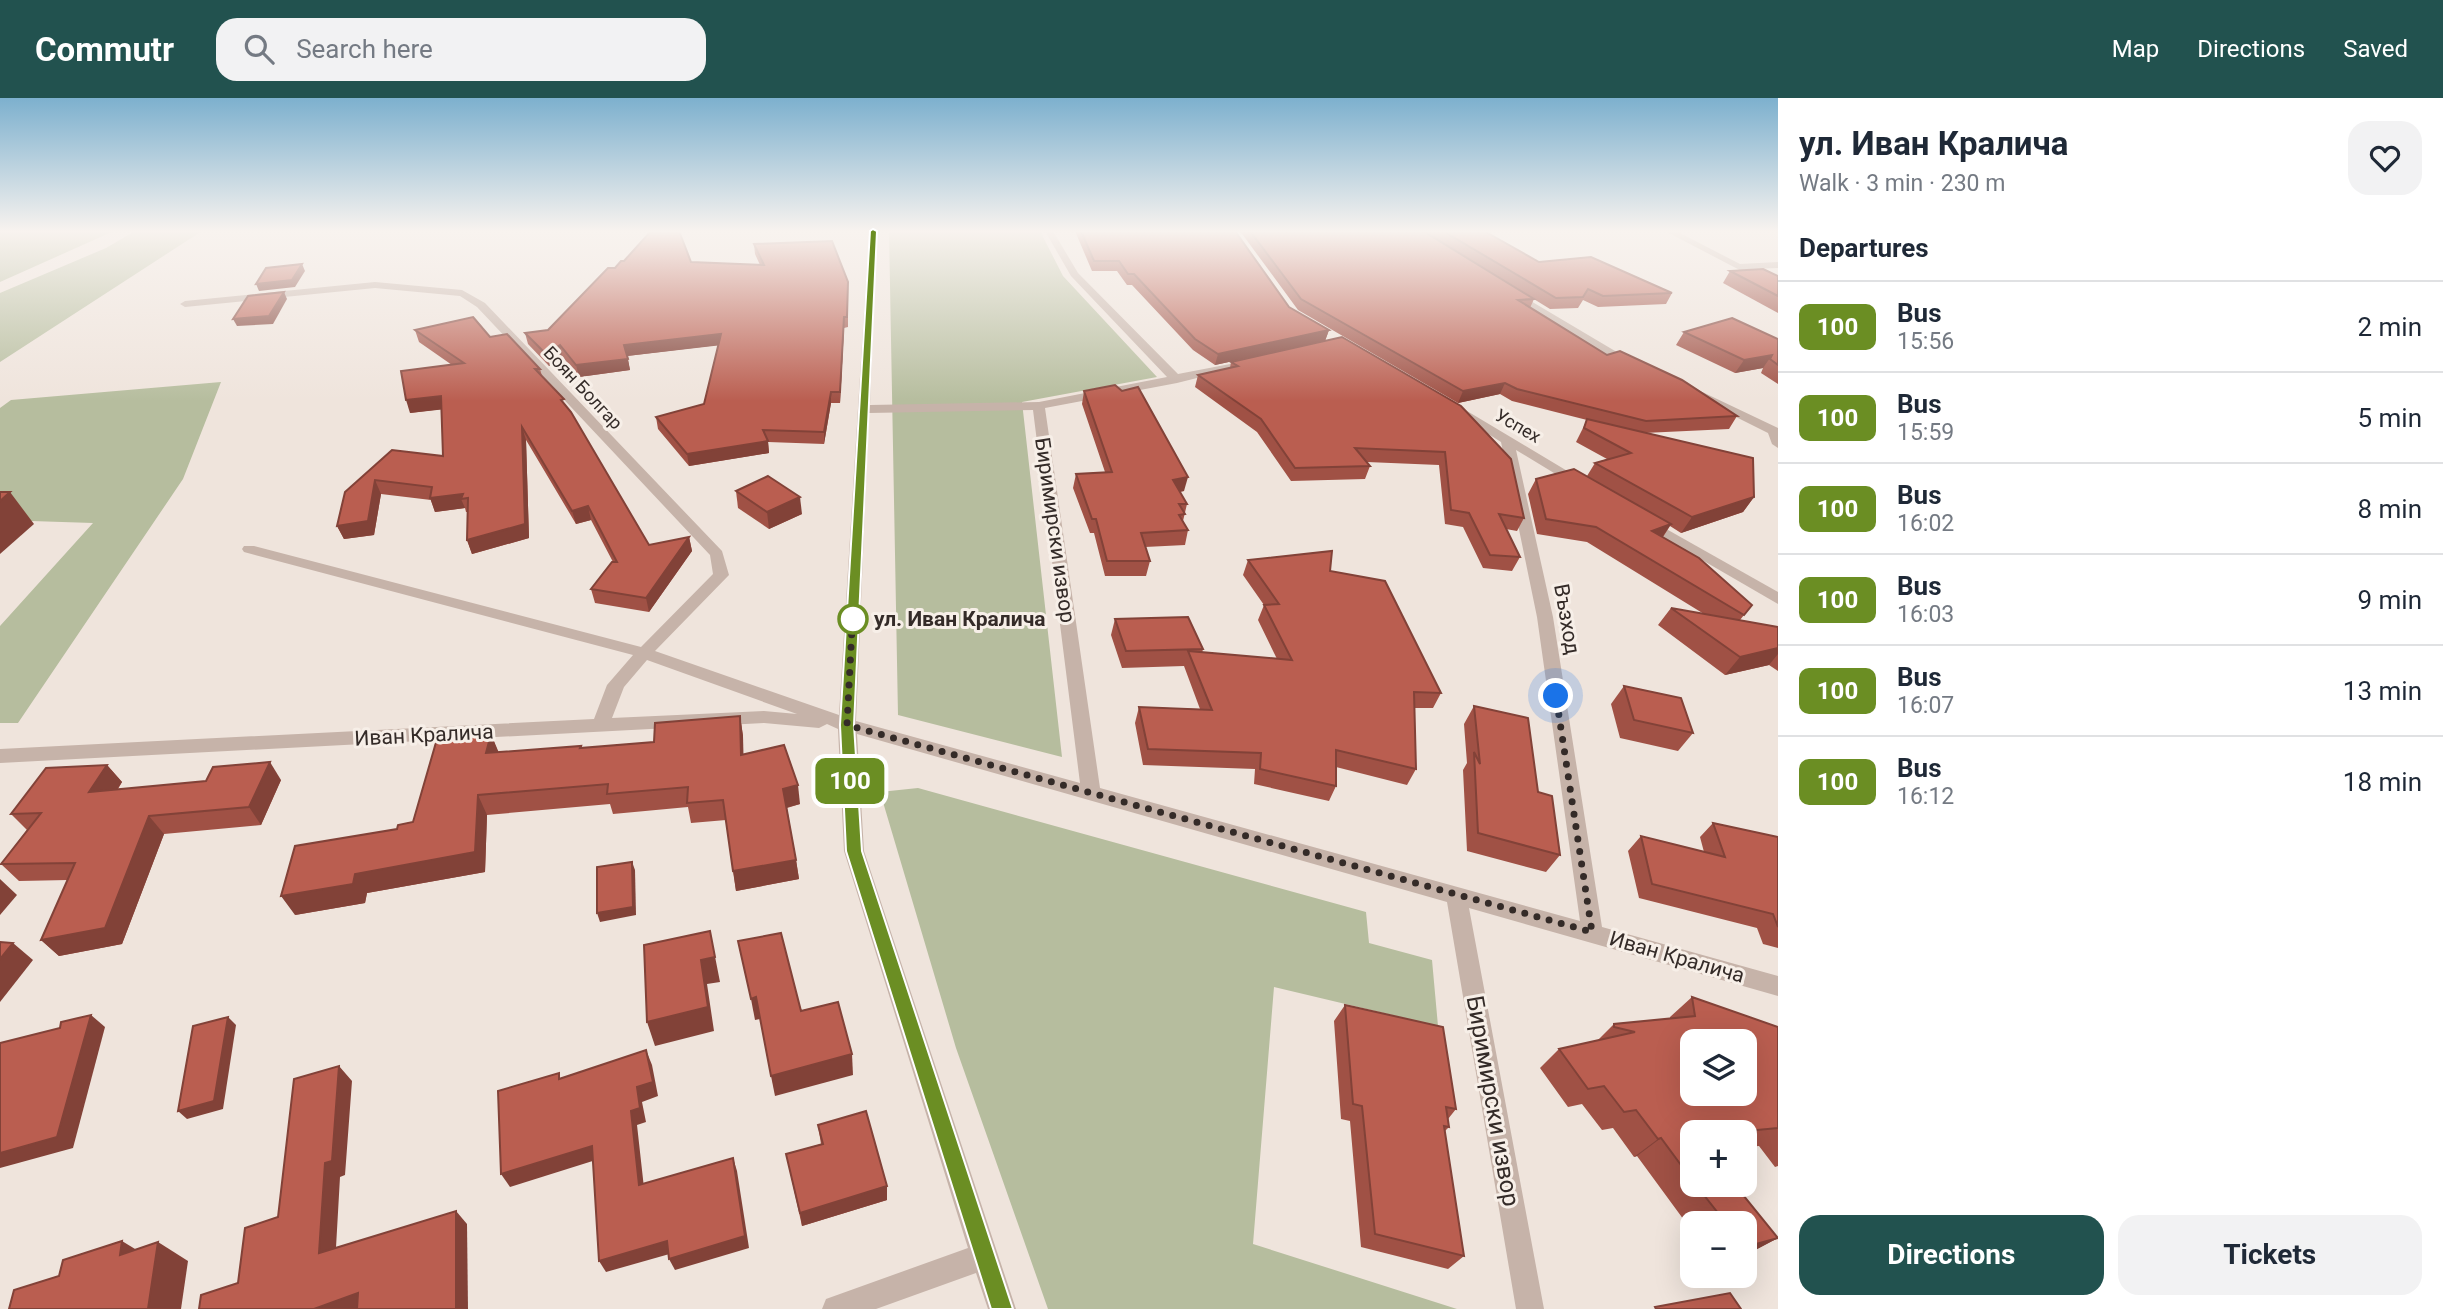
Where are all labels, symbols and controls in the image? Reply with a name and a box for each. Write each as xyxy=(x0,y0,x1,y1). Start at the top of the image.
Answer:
search box xyxy=(216,18,706,81)
text: Commutr xyxy=(35,30,174,69)
icon: search xyxy=(240,30,278,68)
text: Search here xyxy=(296,34,433,64)
text: Map xyxy=(2112,35,2159,63)
text: Directions xyxy=(2197,35,2305,63)
text: Saved xyxy=(2343,35,2408,63)
button: heart xyxy=(2348,121,2422,195)
text: ул. Иван Кралича xyxy=(1799,124,2069,163)
text: Walk · 3 min · 230 m xyxy=(1799,170,2005,197)
text: Departures xyxy=(1799,233,1929,263)
text: Bus xyxy=(1897,298,1942,328)
text: 2 min xyxy=(2357,312,2422,342)
text: 100 xyxy=(1817,313,1858,341)
text: 15:56 xyxy=(1897,328,1954,355)
street label: Боян Болгар xyxy=(540,342,627,433)
text: Bus xyxy=(1897,389,1942,419)
text: 5 min xyxy=(2357,403,2422,433)
street label: Успех xyxy=(1492,404,1545,447)
text: 100 xyxy=(1817,404,1858,432)
text: 15:59 xyxy=(1897,419,1954,446)
street label: Биримирски извор xyxy=(1030,436,1080,624)
text: Bus xyxy=(1897,480,1942,510)
text: 8 min xyxy=(2357,494,2422,524)
text: 100 xyxy=(1817,495,1858,523)
text: 16:02 xyxy=(1897,510,1954,537)
text: Bus xyxy=(1897,571,1942,601)
street label: Възход xyxy=(1549,582,1585,656)
text: 9 min xyxy=(2357,585,2422,615)
text: 100 xyxy=(1817,586,1858,614)
text: 16:03 xyxy=(1897,601,1954,628)
marker: ул. Иван Кралича xyxy=(838,604,868,634)
place label: ул. Иван Кралича xyxy=(874,607,1046,631)
text: Bus xyxy=(1897,662,1942,692)
text: 13 min xyxy=(2343,676,2422,706)
text: 100 xyxy=(1817,677,1858,705)
your location xyxy=(1538,678,1573,713)
text: 16:07 xyxy=(1897,692,1954,719)
street label: Иван Кралича xyxy=(354,719,494,751)
text: Bus xyxy=(1897,753,1942,783)
line badge: 100 xyxy=(810,758,890,804)
text: 100 xyxy=(829,767,871,795)
text: 18 min xyxy=(2343,767,2422,797)
text: 100 xyxy=(1817,768,1858,796)
text: 16:12 xyxy=(1897,783,1954,810)
street label: Иван Кралича xyxy=(1607,926,1747,988)
street label: Биримирски извор xyxy=(1461,993,1525,1209)
map controls xyxy=(1680,1029,1757,1288)
button: layers xyxy=(1680,1029,1757,1106)
button: + xyxy=(1680,1120,1757,1197)
button: − xyxy=(1680,1211,1757,1288)
button: Directions xyxy=(1799,1215,2104,1295)
button: Tickets xyxy=(2118,1215,2422,1295)

